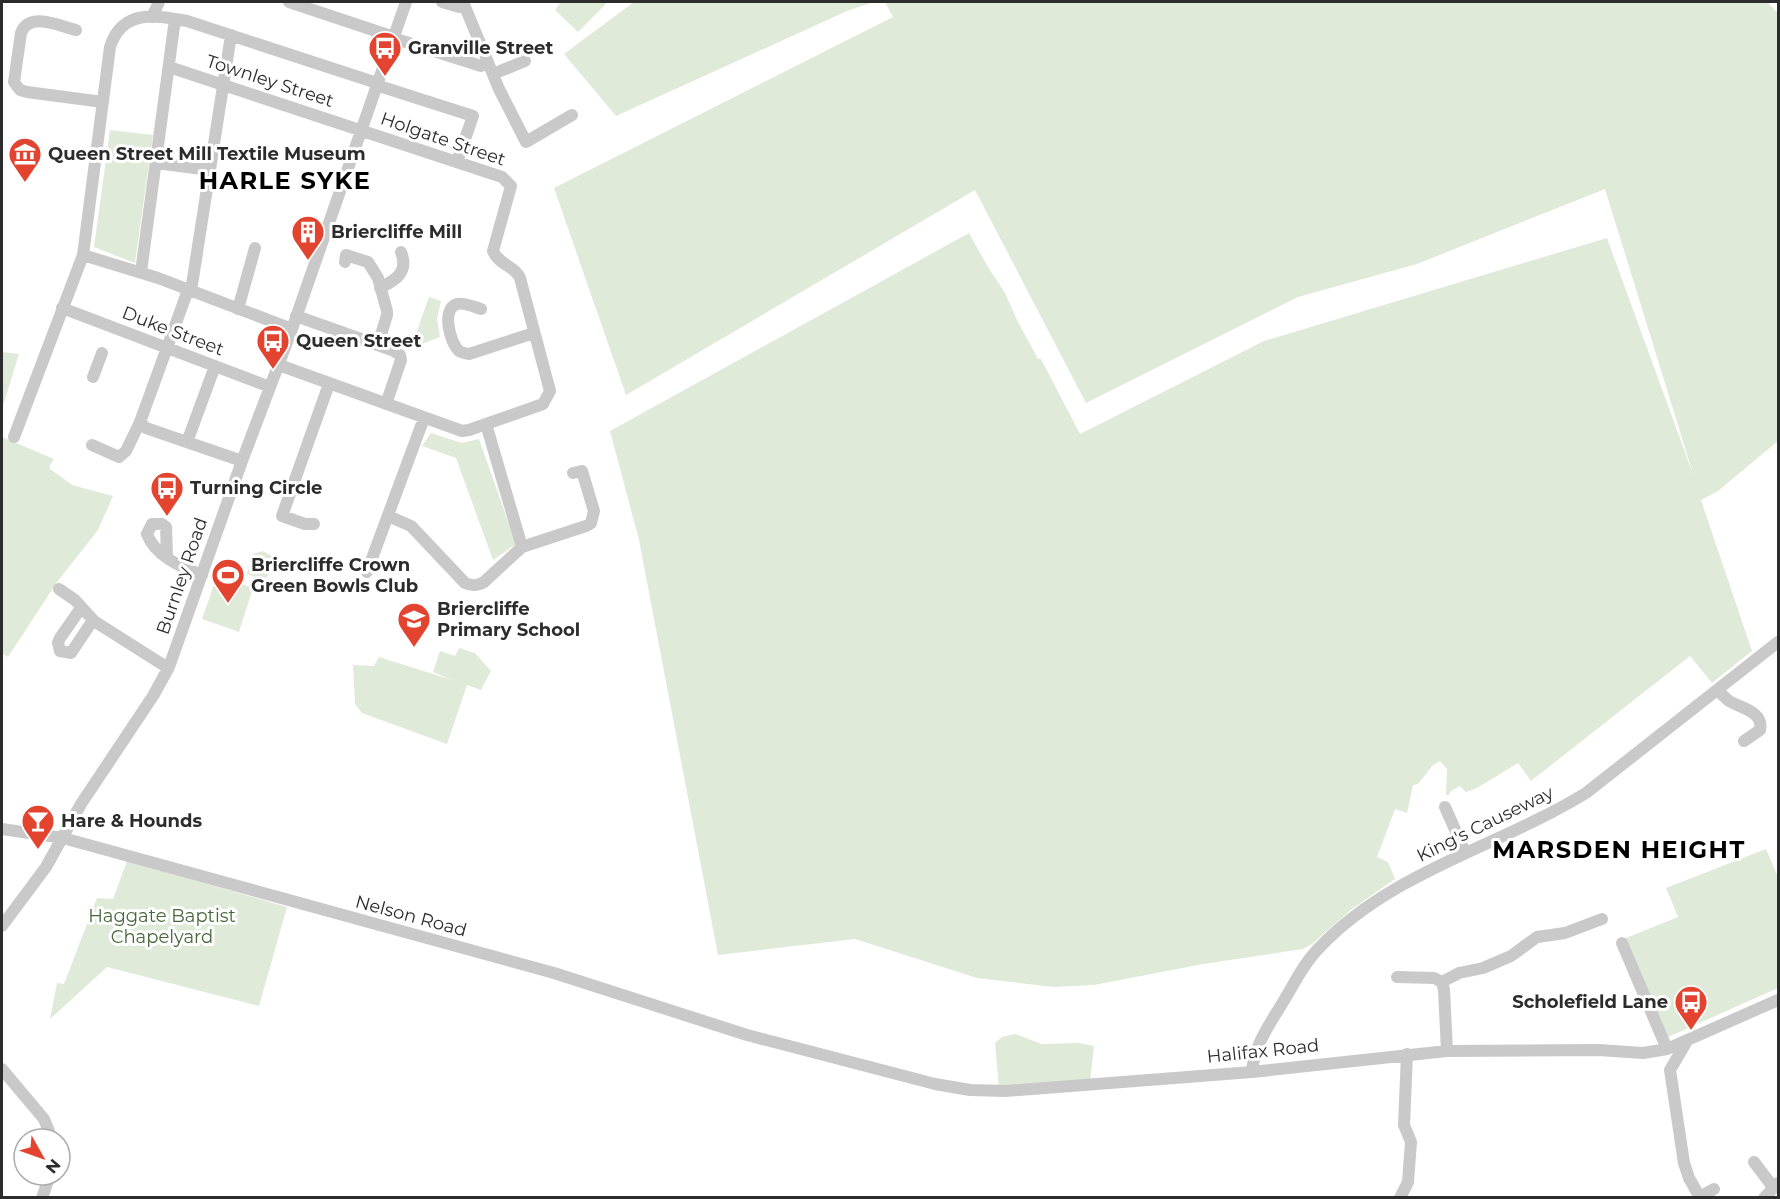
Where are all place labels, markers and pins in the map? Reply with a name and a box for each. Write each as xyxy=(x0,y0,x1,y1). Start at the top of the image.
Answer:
bus stop icon: Granville Street xyxy=(367,30,403,77)
place label: Granville Street xyxy=(408,37,553,59)
museum icon: Queen Street Mill Textile Museum xyxy=(7,136,43,183)
place label: Queen Street Mill Textile Museum xyxy=(48,143,366,165)
building icon: Briercliffe Mill xyxy=(290,214,326,261)
place label: Briercliffe Mill xyxy=(331,221,462,243)
bus stop icon: Queen Street xyxy=(255,323,291,370)
place label: Queen Street xyxy=(296,330,421,352)
bus stop icon: Turning Circle xyxy=(149,470,185,517)
place label: Turning Circle xyxy=(190,477,322,499)
place label: Briercliffe Crown Green Bowls Club xyxy=(251,554,418,597)
sports icon: Briercliffe Crown Green Bowls Club xyxy=(210,557,246,604)
place label: Briercliffe Primary School xyxy=(437,598,580,641)
school or university icon: Briercliffe Primary School xyxy=(396,601,432,648)
bar icon: Hare & Hounds xyxy=(20,803,56,850)
place label: Hare & Hounds xyxy=(61,810,203,832)
bus stop icon: Scholefield Lane xyxy=(1673,984,1709,1031)
place label: Scholefield Lane xyxy=(1512,991,1668,1013)

